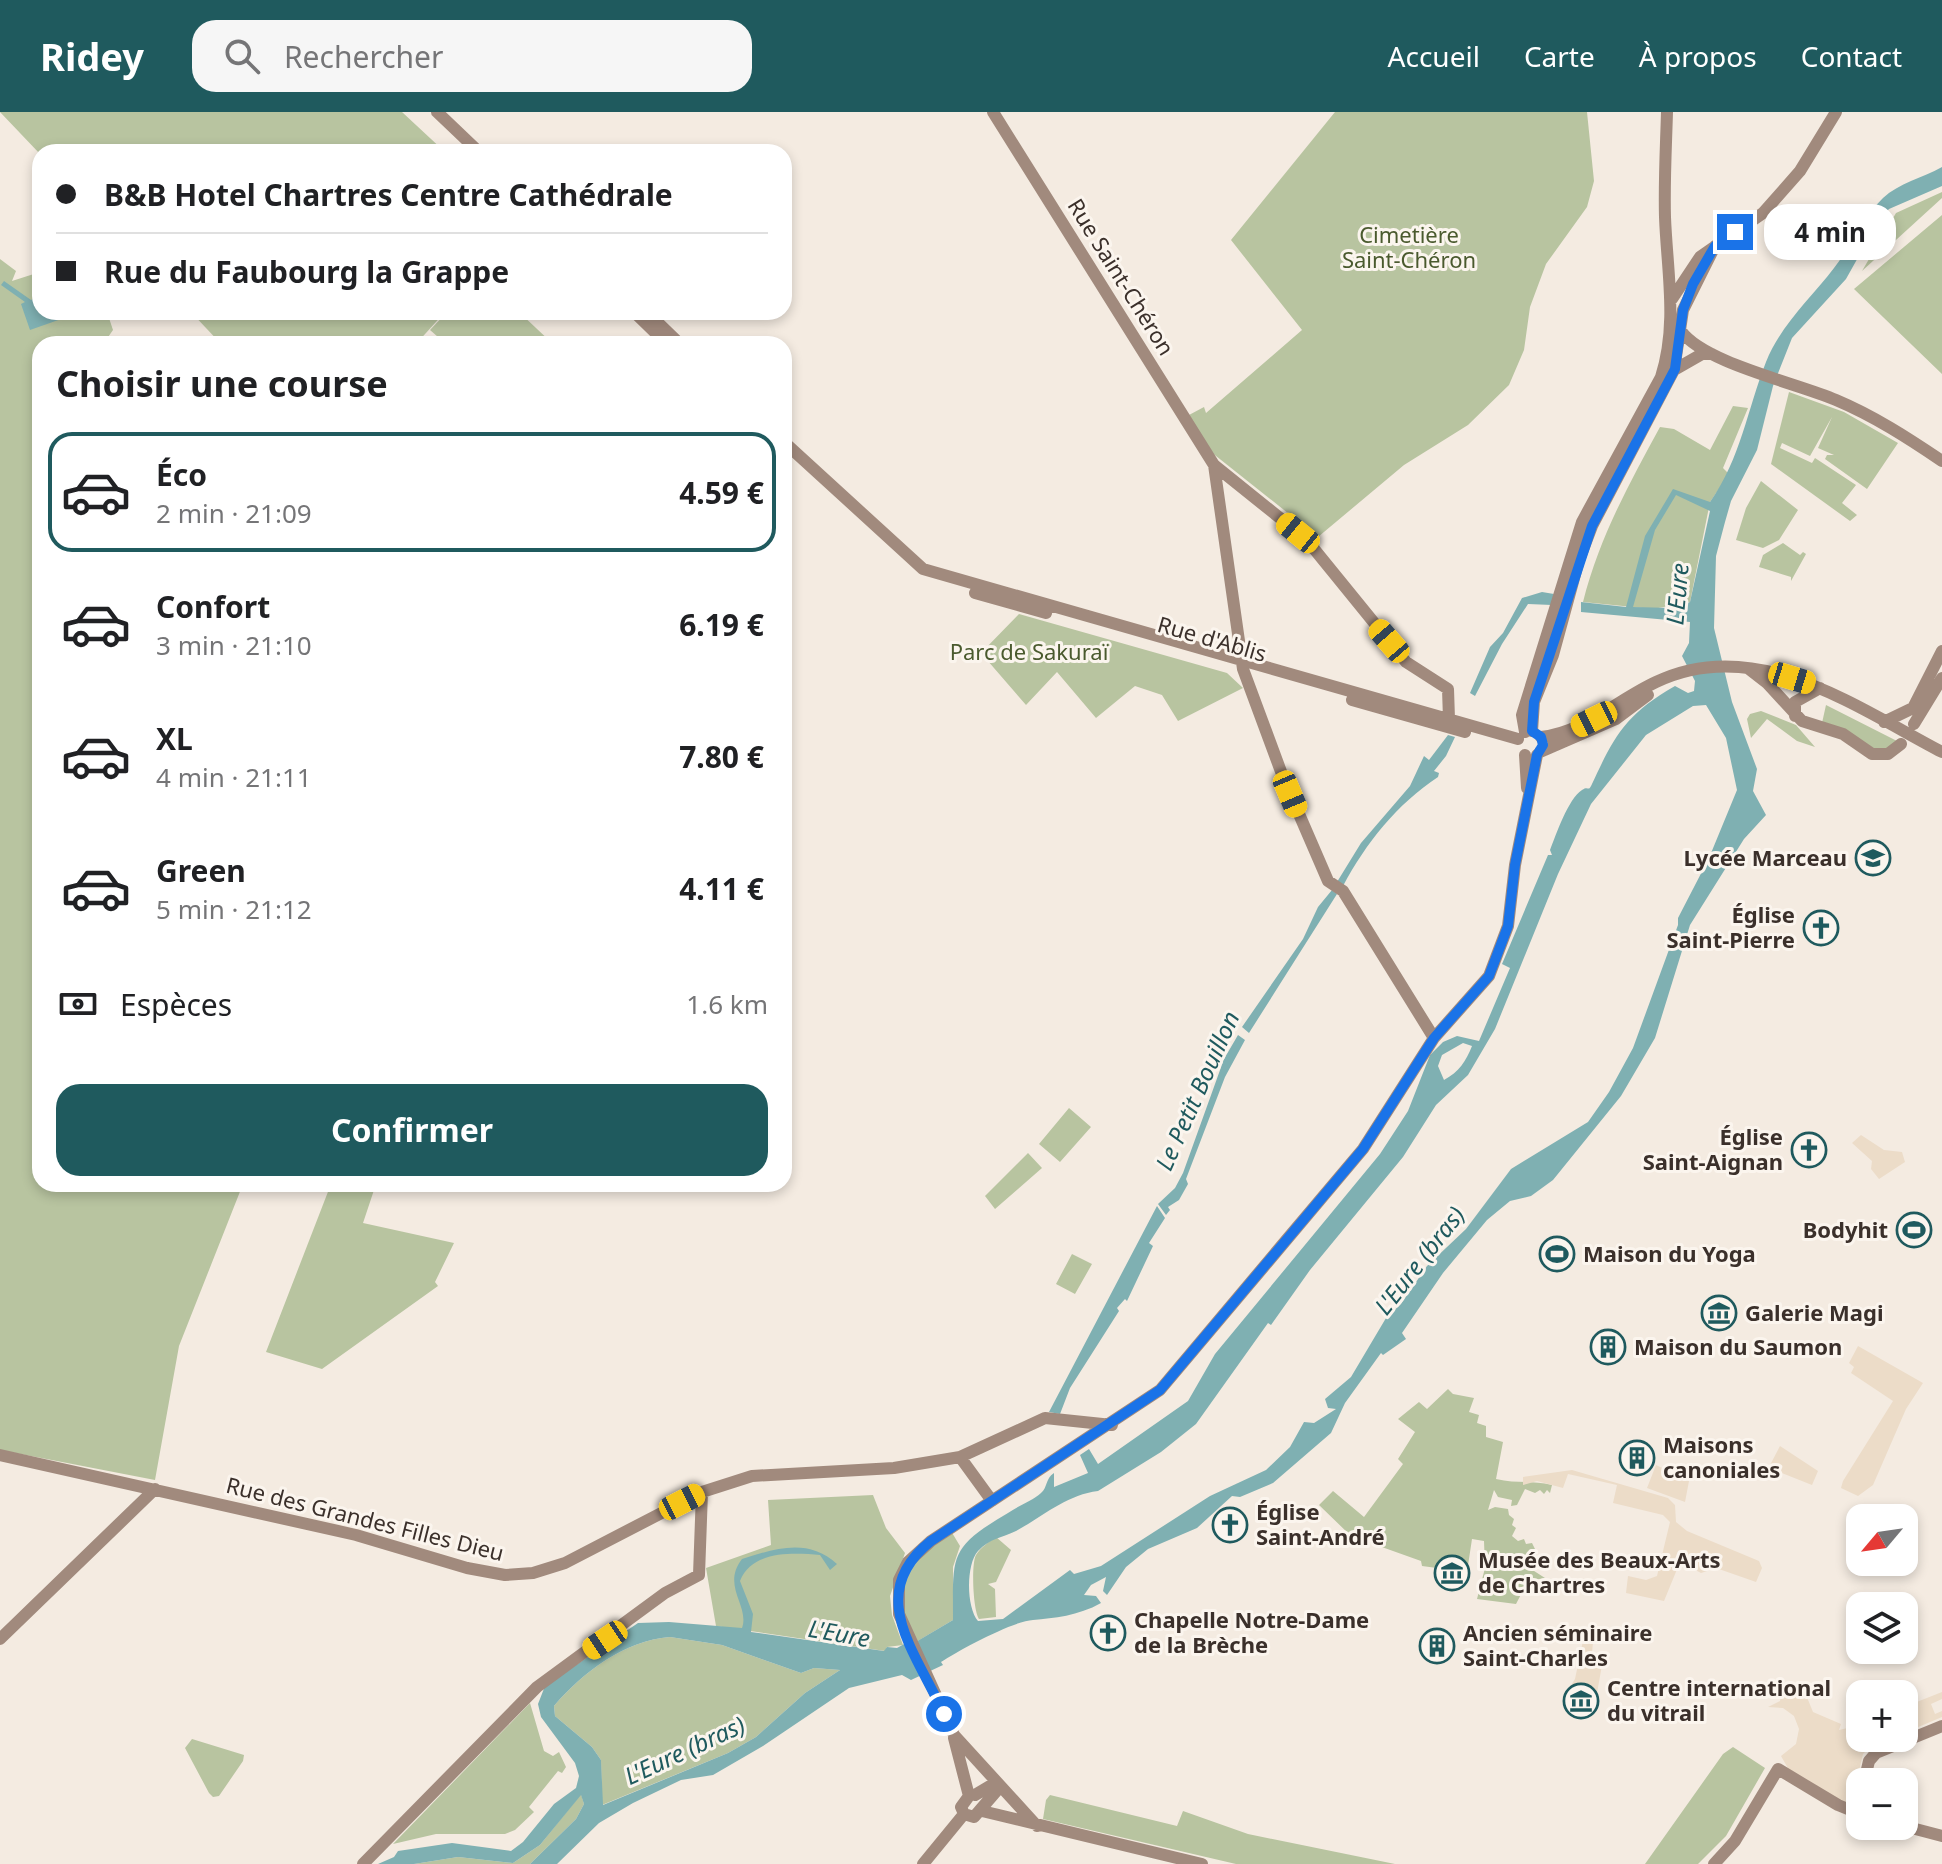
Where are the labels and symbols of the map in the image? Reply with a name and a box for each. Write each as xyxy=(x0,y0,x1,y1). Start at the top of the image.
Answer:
street label: Rue Saint-Chéron xyxy=(1062,192,1182,361)
callout: 4 min xyxy=(1763,204,1895,260)
route end xyxy=(1717,214,1753,250)
park label: Cimetière Saint-Chéron xyxy=(1342,219,1476,274)
car xyxy=(1272,509,1324,557)
water label: L'Eure xyxy=(1657,561,1696,626)
street label: Rue d'Ablis xyxy=(1154,608,1270,668)
car xyxy=(1364,615,1414,667)
park label: Parc de Sakuraï xyxy=(950,636,1109,666)
car xyxy=(1766,660,1818,696)
car xyxy=(1567,698,1621,740)
car xyxy=(1270,767,1310,821)
school or university icon: Lycée Marceau xyxy=(1854,839,1892,877)
place label: Lycée Marceau xyxy=(1684,842,1847,872)
place label: Église Saint-Pierre xyxy=(1666,899,1795,954)
church icon: Église Saint-Pierre xyxy=(1802,909,1840,947)
water label: Le Petit Bouillon xyxy=(1147,1005,1247,1175)
place label: Église Saint-Aignan xyxy=(1643,1121,1783,1176)
church icon: Église Saint-Aignan xyxy=(1790,1131,1828,1169)
water label: L'Eure (bras) xyxy=(1366,1199,1472,1321)
sports icon: Bodyhit xyxy=(1895,1211,1933,1249)
place label: Bodyhit xyxy=(1803,1214,1888,1244)
sports icon: Maison du Yoga xyxy=(1538,1235,1576,1273)
place label: Maison du Yoga xyxy=(1583,1238,1756,1268)
museum icon: Galerie Magi xyxy=(1700,1294,1738,1332)
place label: Galerie Magi xyxy=(1745,1297,1883,1327)
building icon: Maison du Saumon xyxy=(1589,1328,1627,1366)
place label: Maison du Saumon xyxy=(1634,1331,1842,1361)
place label: Maisons canoniales xyxy=(1663,1429,1780,1484)
building icon: Maisons canoniales xyxy=(1618,1439,1656,1477)
street label: Rue des Grandes Filles Dieu xyxy=(223,1469,507,1567)
car xyxy=(655,1480,709,1524)
place label: Église Saint-André xyxy=(1256,1496,1385,1551)
north arrow xyxy=(1846,1504,1918,1576)
church icon: Église Saint-André xyxy=(1211,1506,1249,1544)
place label: Musée des Beaux-Arts de Chartres xyxy=(1478,1544,1721,1599)
museum icon: Musée des Beaux-Arts de Chartres xyxy=(1433,1554,1471,1592)
place label: Chapelle Notre-Dame de la Brèche xyxy=(1134,1604,1369,1659)
water label: L'Eure xyxy=(806,1611,873,1654)
church icon: Chapelle Notre-Dame de la Brèche xyxy=(1089,1614,1127,1652)
car xyxy=(578,1617,632,1663)
place label: Ancien séminaire Saint-Charles xyxy=(1463,1617,1652,1672)
building icon: Ancien séminaire Saint-Charles xyxy=(1418,1627,1456,1665)
place label: Centre international du vitrail xyxy=(1607,1672,1831,1727)
museum icon: Centre international du vitrail xyxy=(1562,1682,1600,1720)
route start xyxy=(926,1696,962,1732)
water label: L'Eure (bras) xyxy=(619,1707,750,1792)

